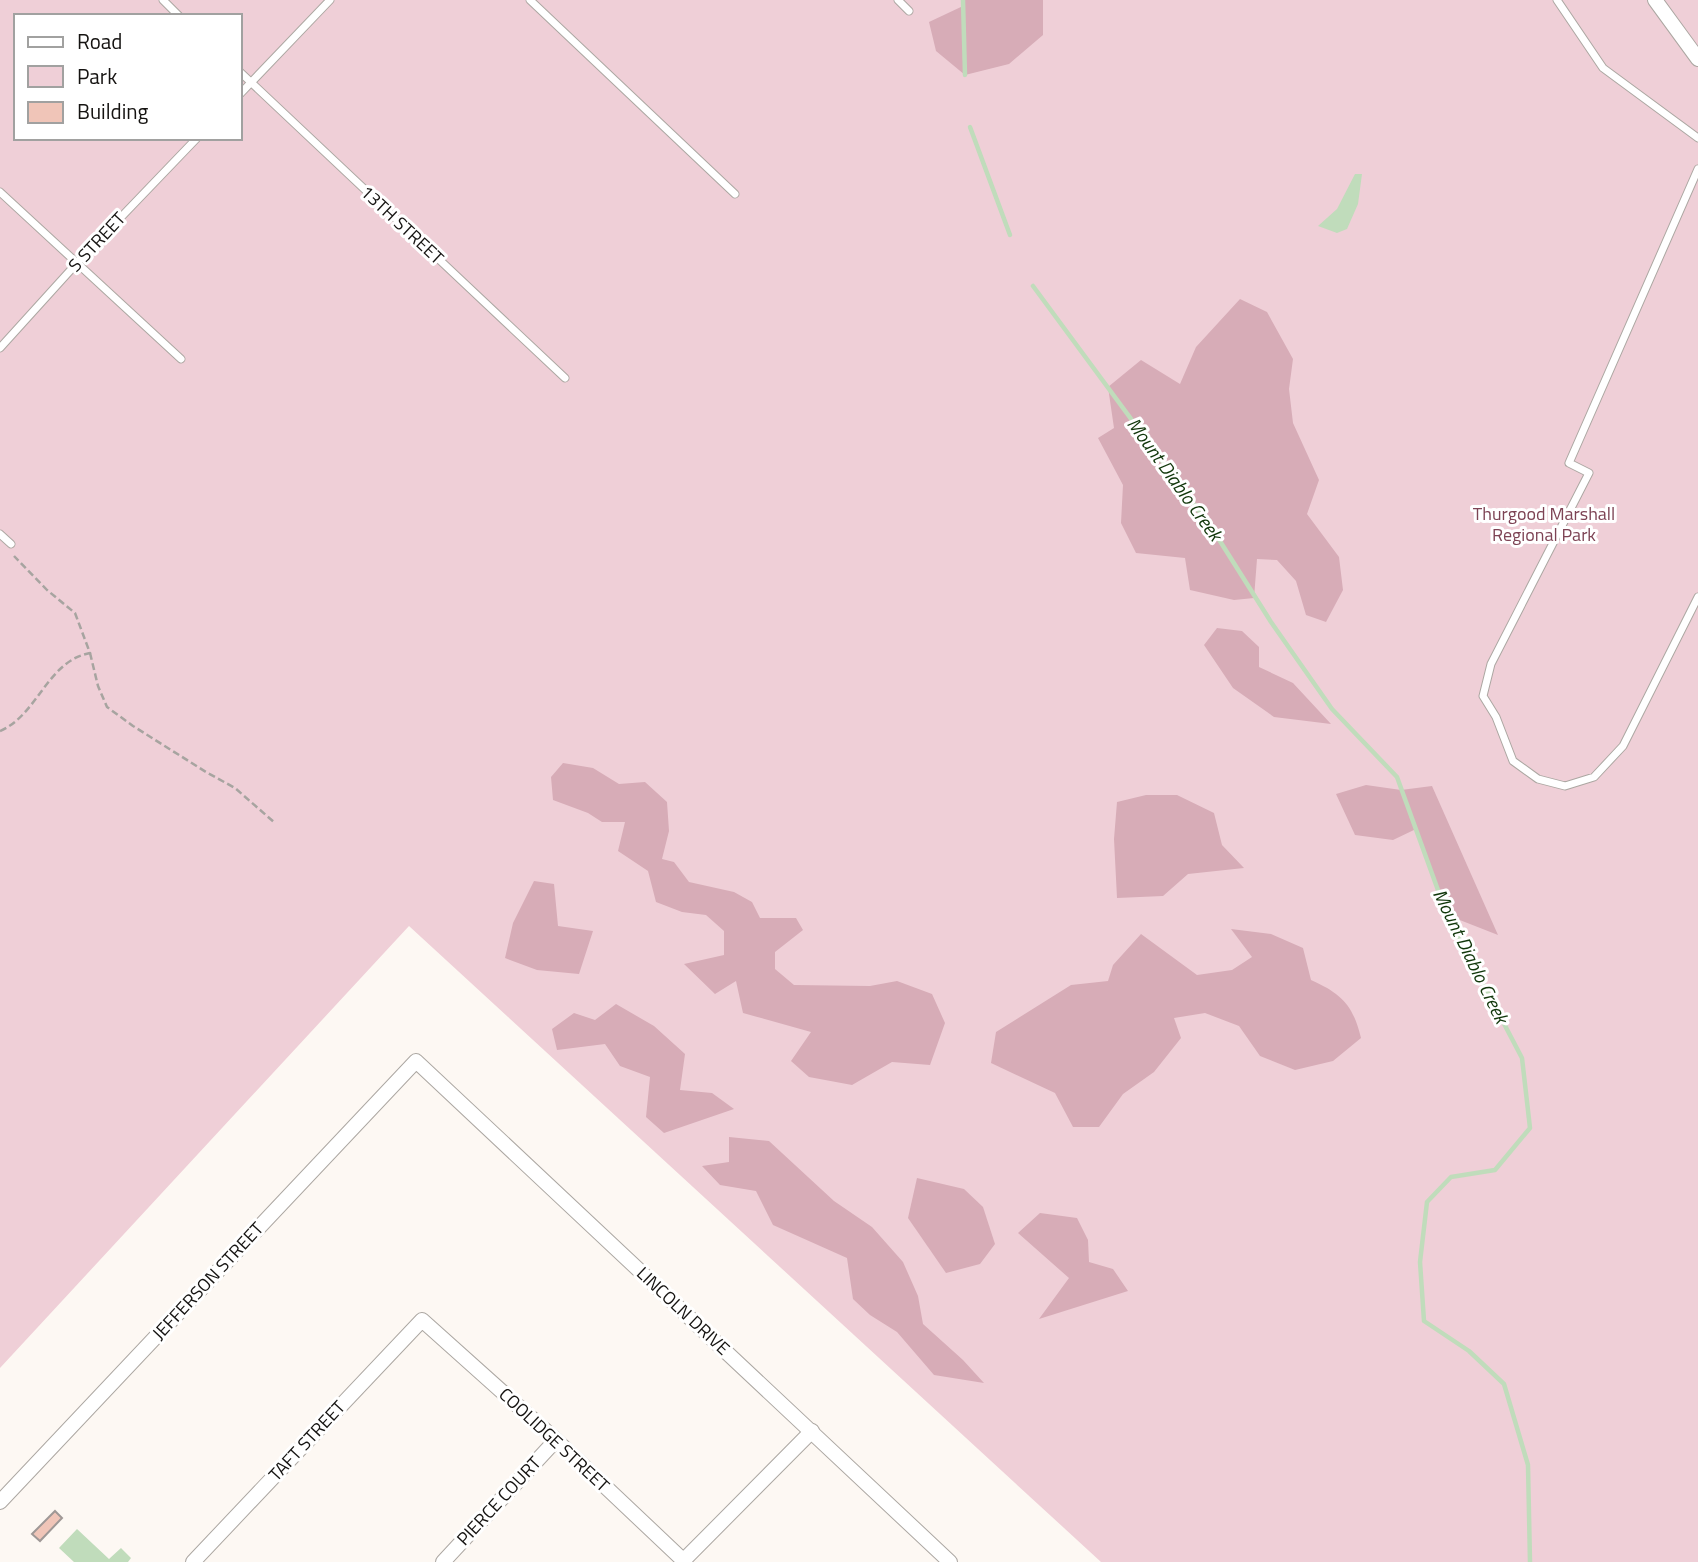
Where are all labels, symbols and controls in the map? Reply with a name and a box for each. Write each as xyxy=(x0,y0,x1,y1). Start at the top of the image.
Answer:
legend xyxy=(14,14,242,140)
text: Road xyxy=(77,25,122,57)
text: Park xyxy=(77,60,117,92)
text: Building xyxy=(77,95,149,127)
street label: 13TH STREET xyxy=(355,179,450,271)
street label: S STREET xyxy=(62,205,132,278)
water label: Mount Diablo Creek xyxy=(1121,411,1232,549)
park label: Thurgood Marshall Regional Park xyxy=(1473,500,1615,548)
water label: Mount Diablo Creek xyxy=(1426,884,1518,1030)
street label: JEFFERSON STREET xyxy=(146,1215,270,1346)
street label: LINCOLN DRIVE xyxy=(631,1260,736,1361)
street label: COOLIDGE STREET xyxy=(493,1381,616,1499)
street label: TAFT STREET xyxy=(262,1394,352,1487)
street label: PIERCE COURT xyxy=(450,1450,548,1551)

